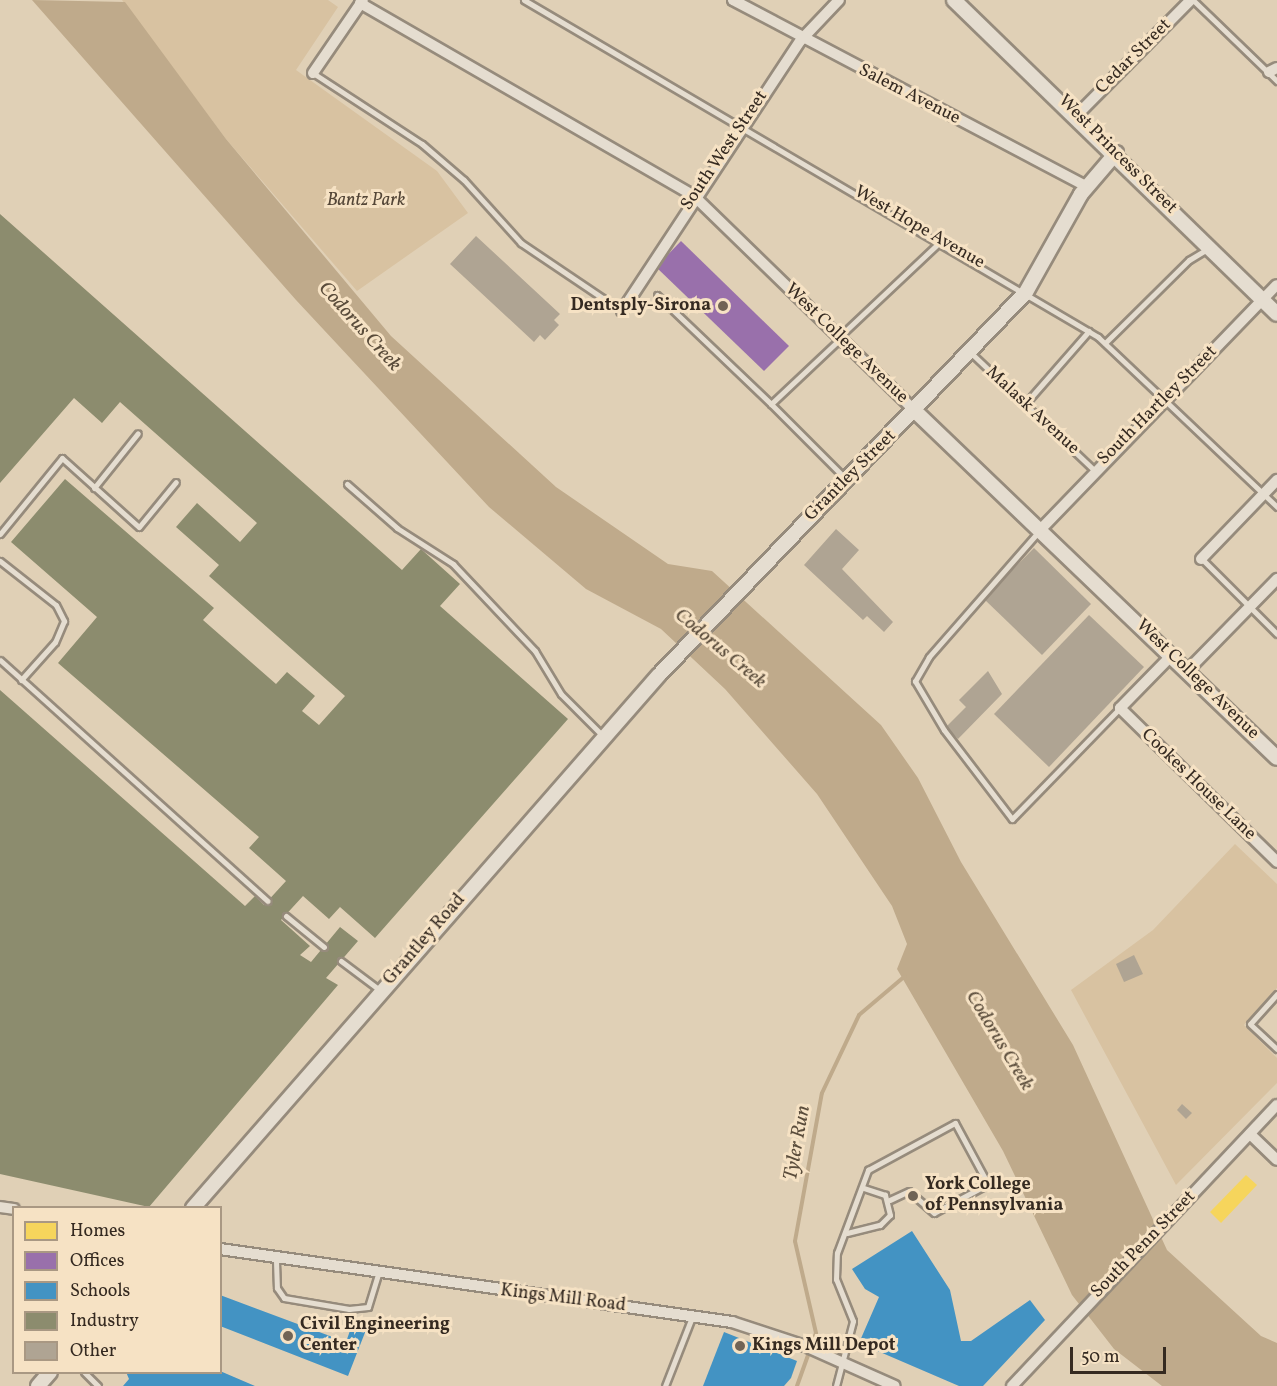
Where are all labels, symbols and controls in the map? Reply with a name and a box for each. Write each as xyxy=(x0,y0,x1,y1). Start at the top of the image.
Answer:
street label: Cedar Street xyxy=(1092,15,1176,99)
street label: Salem Avenue xyxy=(855,60,963,130)
street label: South West Street xyxy=(677,87,773,215)
street label: West Princess Street xyxy=(1053,91,1181,219)
street label: West Hope Avenue xyxy=(850,182,988,274)
park label: Bantz Park xyxy=(327,190,405,212)
water label: Codorus Creek xyxy=(312,277,406,377)
street label: West College Avenue xyxy=(780,279,912,409)
place label: Dentsply-Sirona xyxy=(571,295,711,317)
marker: Dentsply-Sirona xyxy=(716,299,730,313)
street label: South Hartley Street xyxy=(1093,341,1223,471)
street label: Malask Avenue xyxy=(981,362,1083,460)
street label: Grantley Street xyxy=(801,426,901,526)
water label: Codorus Creek xyxy=(669,604,771,694)
street label: West College Avenue xyxy=(1131,615,1263,745)
street label: Cookes House Lane xyxy=(1136,725,1260,845)
street label: Grantley Road xyxy=(379,890,471,990)
water label: Codorus Creek xyxy=(960,987,1038,1095)
water label: Tyler Run xyxy=(780,1104,816,1182)
place label: York College of Pennsylvania xyxy=(925,1175,1062,1218)
street label: South Penn Street xyxy=(1087,1187,1201,1303)
marker: York College of Pennsylvania xyxy=(906,1189,920,1203)
legend xyxy=(12,1206,222,1374)
text: Homes xyxy=(70,1219,125,1244)
text: Offices xyxy=(70,1249,125,1274)
text: Schools xyxy=(70,1279,130,1304)
street label: Kings Mill Road xyxy=(499,1281,627,1317)
text: Industry xyxy=(70,1309,139,1334)
place label: Civil Engineering Center xyxy=(300,1315,450,1358)
marker: Civil Engineering Center xyxy=(281,1329,295,1343)
place label: Kings Mill Depot xyxy=(752,1335,895,1357)
scale bar xyxy=(1073,1335,1169,1373)
text: Other xyxy=(70,1339,116,1364)
marker: Kings Mill Depot xyxy=(733,1339,747,1353)
text: 50 m xyxy=(1081,1345,1120,1370)

